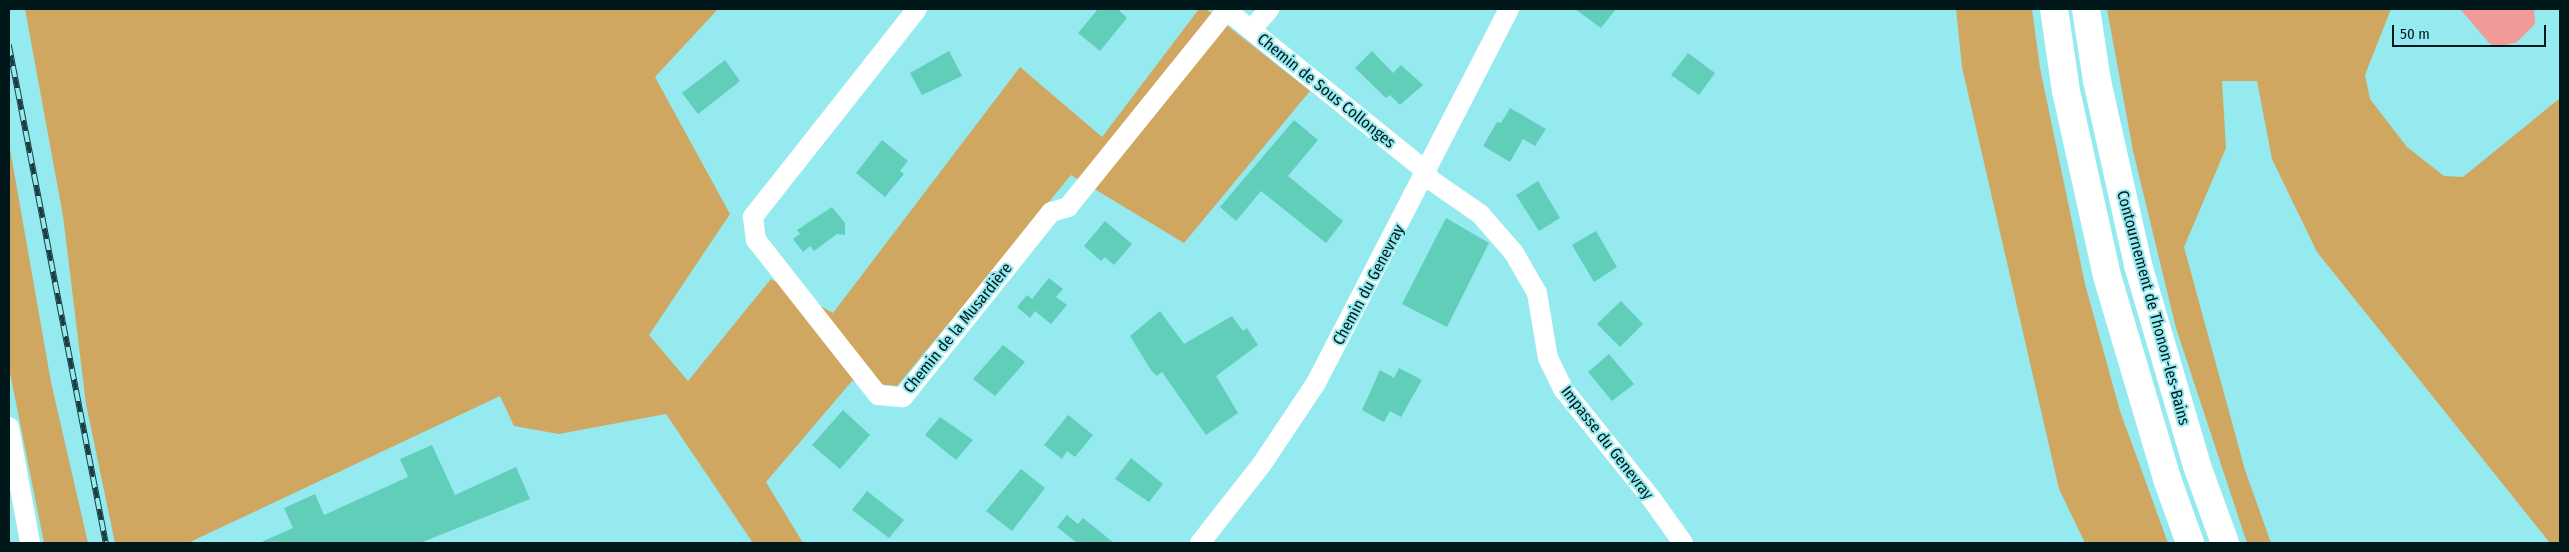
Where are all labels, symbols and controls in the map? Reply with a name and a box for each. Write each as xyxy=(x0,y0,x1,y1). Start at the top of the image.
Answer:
scale bar xyxy=(2394,15,2548,47)
text: 50 m xyxy=(2400,25,2430,43)
street label: Chemin de Sous Collonges xyxy=(1253,29,1399,153)
street label: Contournement de Thonon-les-Bains xyxy=(2112,189,2194,427)
street label: Chemin du Genevray xyxy=(1329,221,1409,349)
street label: Chemin de la Musardière xyxy=(900,259,1016,397)
street label: Impasse du Genevray xyxy=(1557,382,1657,504)

